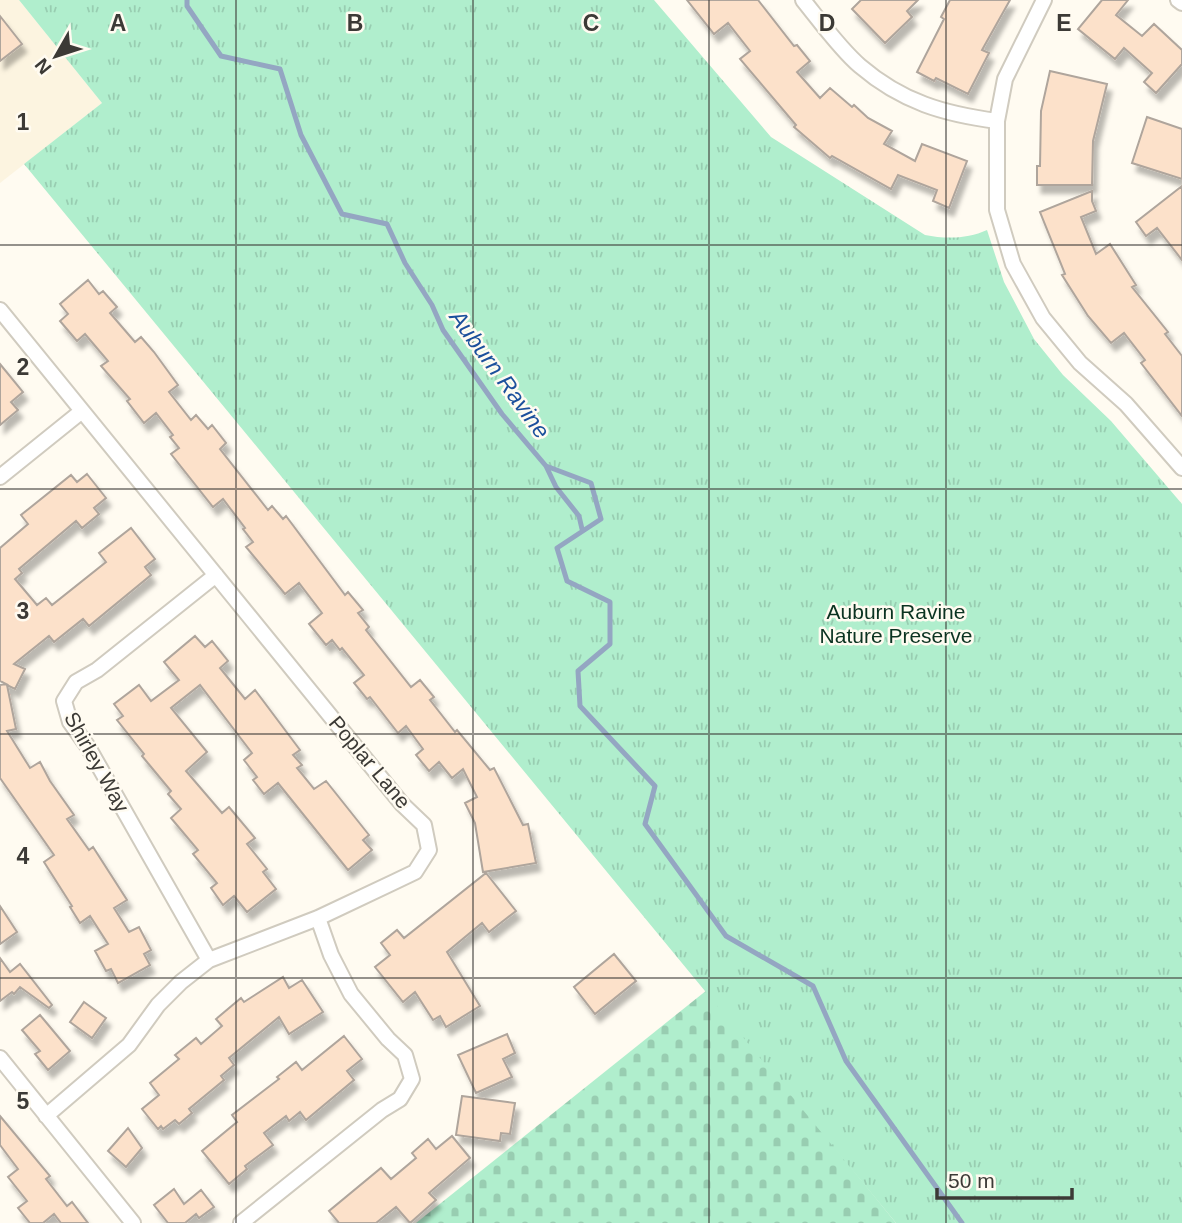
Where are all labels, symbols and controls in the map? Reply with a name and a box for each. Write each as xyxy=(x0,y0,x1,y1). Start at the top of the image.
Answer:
text: A xyxy=(110,10,126,36)
text: B xyxy=(347,10,363,36)
text: C xyxy=(583,10,599,36)
text: D xyxy=(819,10,835,36)
text: E xyxy=(1056,10,1072,36)
north arrow xyxy=(21,21,91,91)
text: N xyxy=(31,54,56,78)
text: 1 xyxy=(17,109,30,135)
water label: Auburn Ravine xyxy=(444,303,555,443)
text: 2 xyxy=(17,354,29,380)
text: 3 xyxy=(17,598,29,624)
park label: Auburn Ravine Nature Preserve xyxy=(820,600,972,647)
street label: Shirley Way xyxy=(60,708,134,817)
street label: Poplar Lane xyxy=(325,711,415,813)
text: 4 xyxy=(17,843,30,869)
text: 5 xyxy=(17,1088,30,1114)
scale bar xyxy=(937,1156,1072,1200)
text: 50 m xyxy=(948,1169,995,1192)

